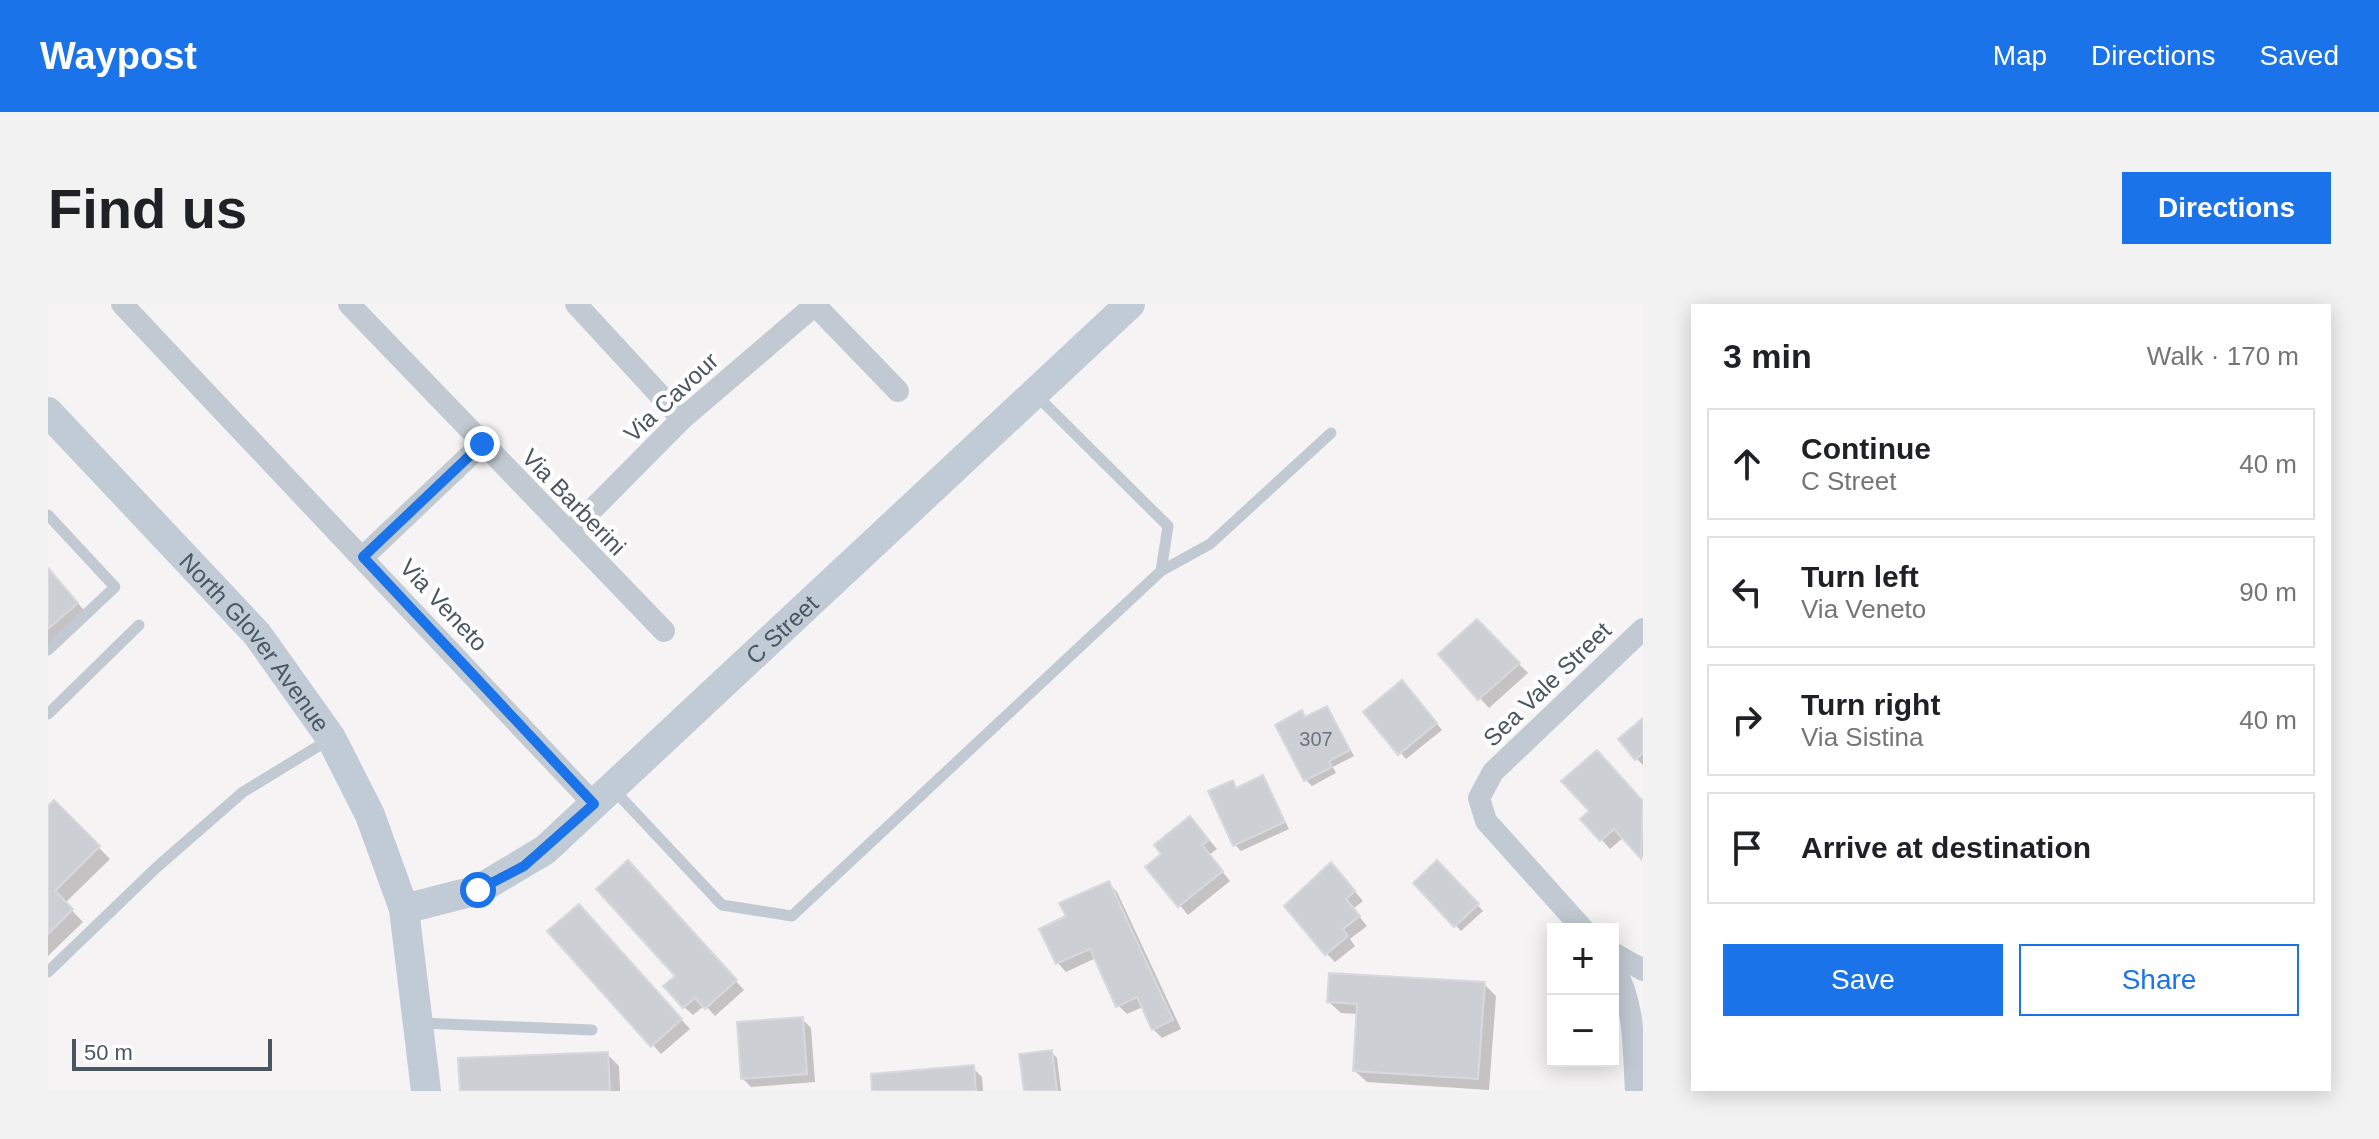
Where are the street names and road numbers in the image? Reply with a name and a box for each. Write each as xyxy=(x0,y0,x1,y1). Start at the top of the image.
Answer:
street label: Via Cavour xyxy=(619,347,723,447)
street label: Via Barberini xyxy=(517,443,631,561)
street label: North Glover Avenue xyxy=(174,547,335,737)
street label: Via Veneto xyxy=(395,553,493,657)
street label: C Street xyxy=(740,589,823,669)
street label: Sea Vale Street xyxy=(1478,616,1616,751)

